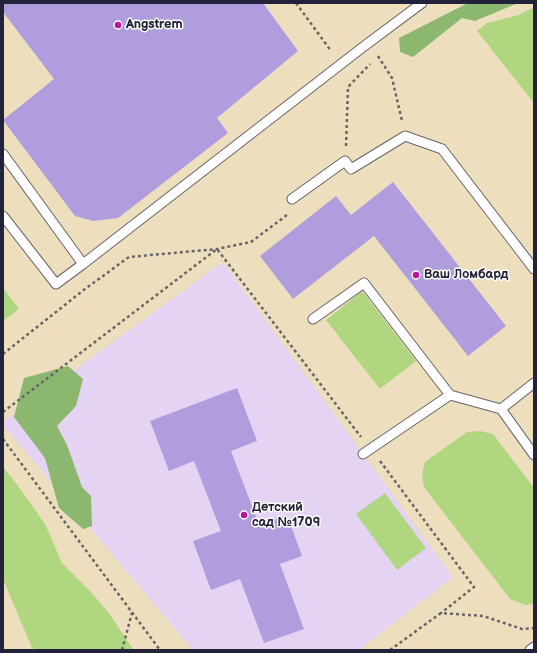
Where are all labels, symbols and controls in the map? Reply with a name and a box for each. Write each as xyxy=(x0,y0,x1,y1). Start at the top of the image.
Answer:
place label: Angstrem xyxy=(126,17,183,33)
marker: Angstrem xyxy=(113,20,123,30)
place label: Ваш Ломбард xyxy=(424,267,508,283)
marker: Ваш Ломбард xyxy=(411,270,421,280)
place label: Детский сад №1709 xyxy=(252,500,320,531)
marker: Детский сад №1709 xyxy=(239,510,249,520)

